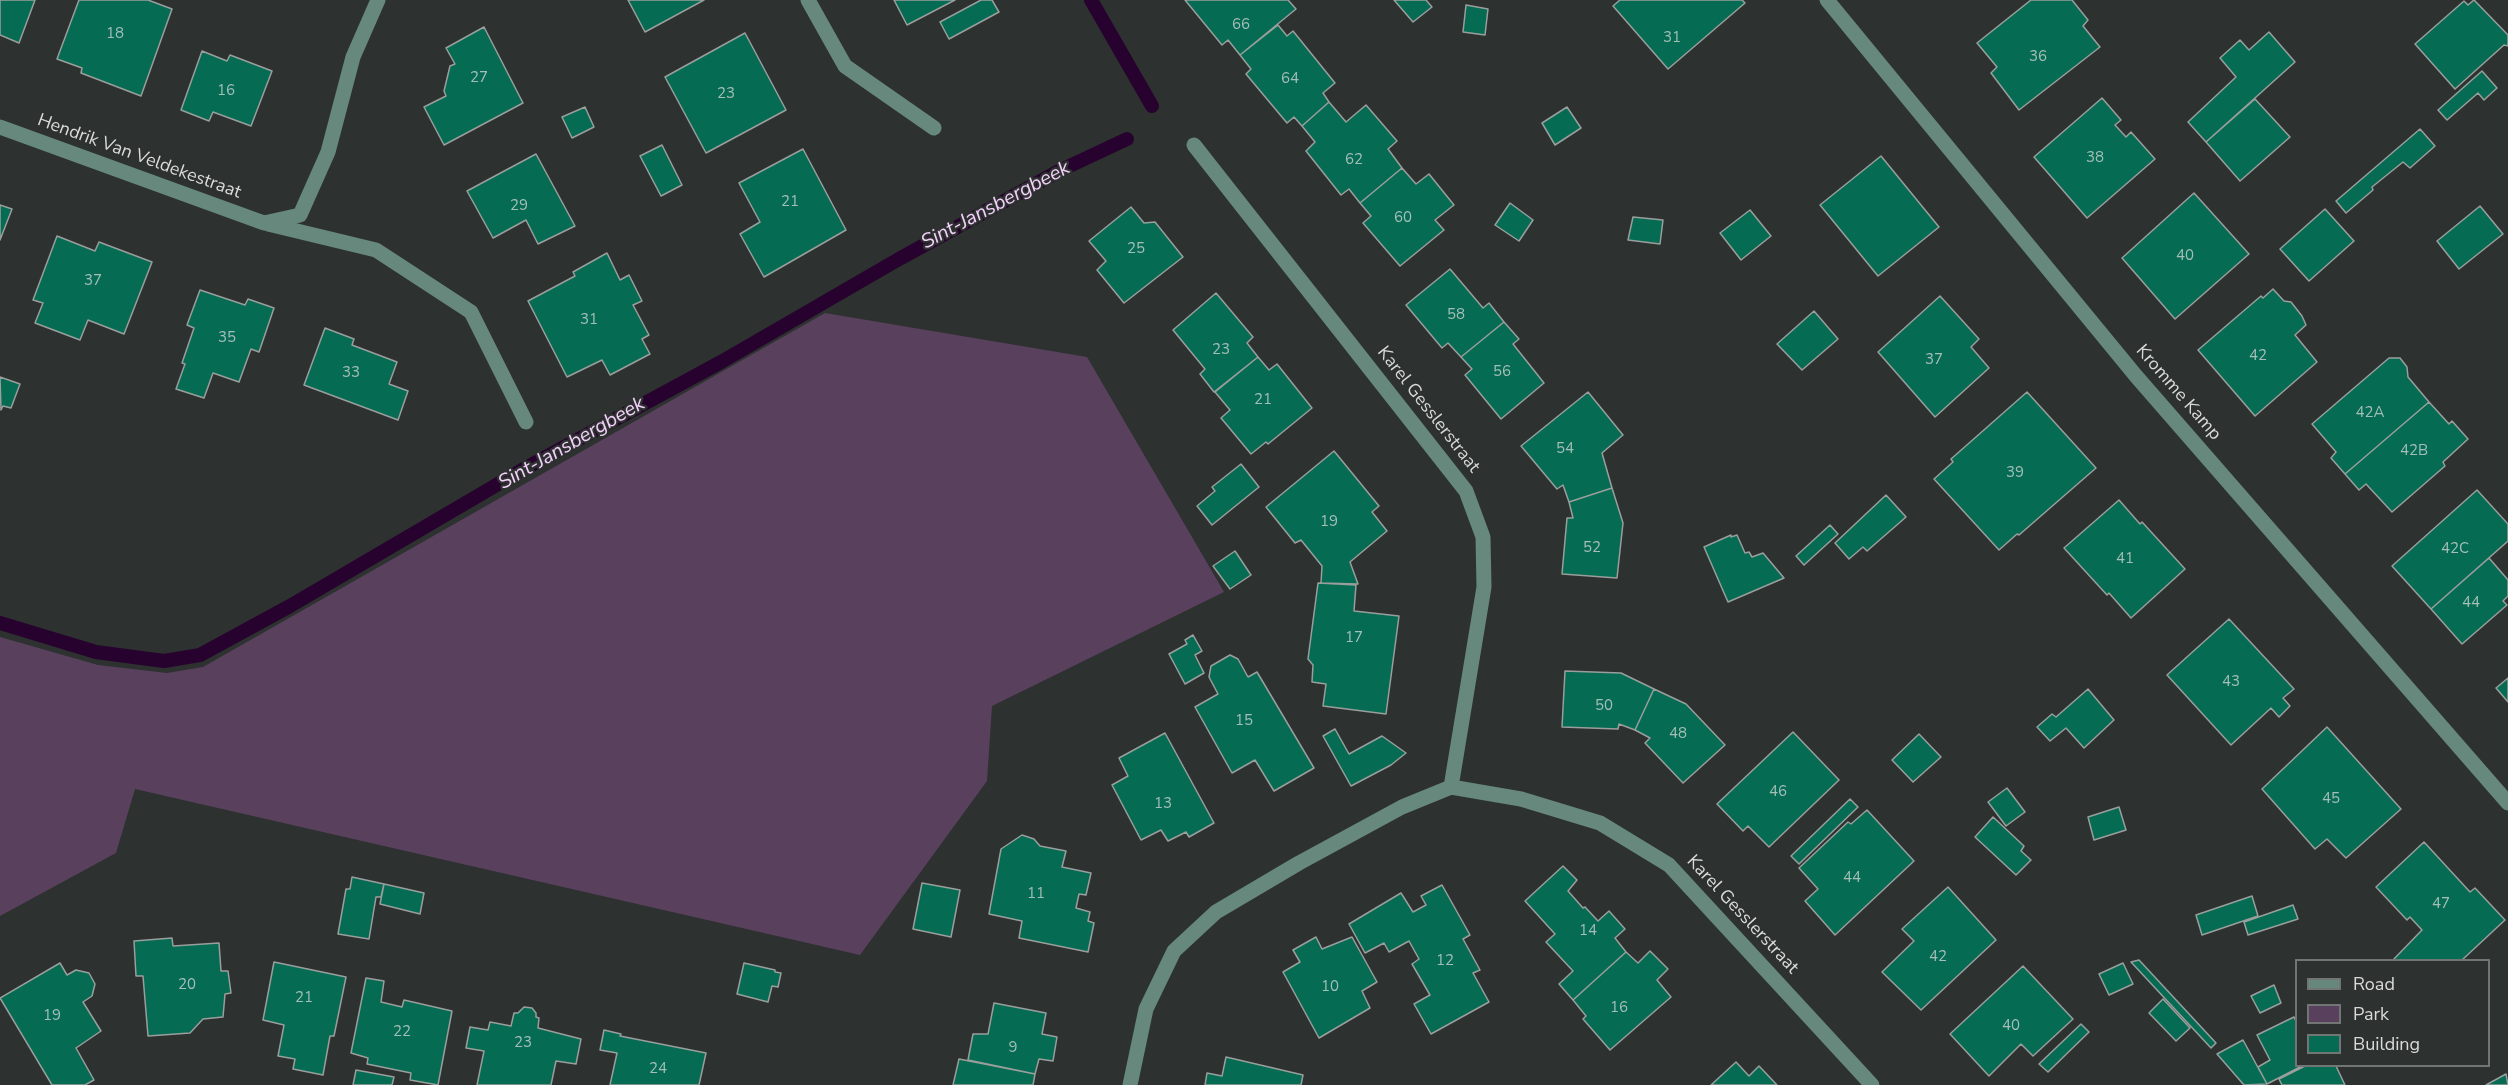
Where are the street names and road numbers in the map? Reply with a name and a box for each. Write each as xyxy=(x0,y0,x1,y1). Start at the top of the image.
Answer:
street label: Hendrik Van Veldekestraat xyxy=(34,110,244,204)
street label: Kromme Kamp xyxy=(2131,341,2225,445)
street label: Karel Gesslerstraat xyxy=(1372,343,1484,477)
street label: Karel Gesslerstraat xyxy=(1681,851,1803,979)

